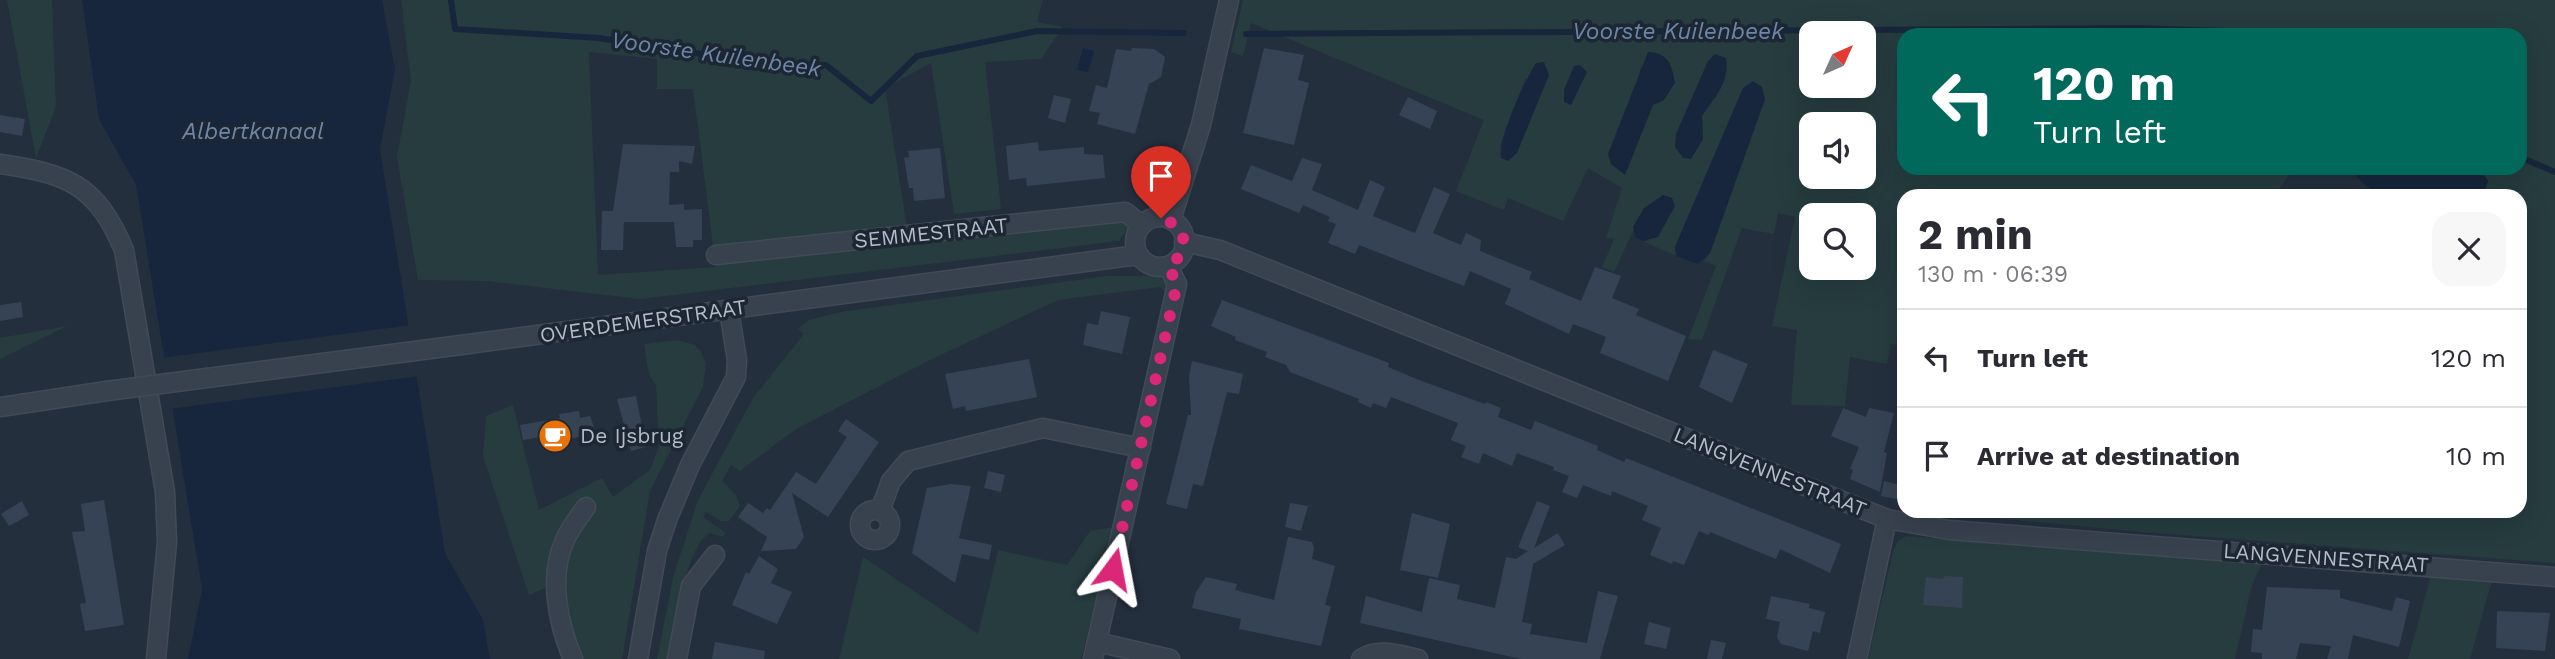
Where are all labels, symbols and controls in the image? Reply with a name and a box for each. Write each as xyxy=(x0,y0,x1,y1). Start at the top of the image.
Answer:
water label: Voorste Kuilenbeek xyxy=(1572,18,1785,45)
north arrow xyxy=(1799,21,1876,98)
map controls xyxy=(1799,21,1876,280)
water label: Voorste Kuilenbeek xyxy=(609,26,824,83)
text: 120 m xyxy=(2033,54,2175,112)
icon: left xyxy=(1918,56,2009,147)
button: sound xyxy=(1799,112,1876,189)
text: Turn left xyxy=(2033,113,2166,151)
water label: Albertkanaal xyxy=(181,118,324,145)
pin xyxy=(1131,146,1191,218)
icon: arrive xyxy=(1142,157,1180,195)
button: search xyxy=(1799,203,1876,280)
text: 2 min xyxy=(1918,210,2033,259)
street label: SEMMESTRAAT xyxy=(853,212,1009,253)
button: close xyxy=(2432,212,2506,286)
text: 130 m · 06:39 xyxy=(1918,261,2068,288)
street label: OVERDEMERSTRAAT xyxy=(538,294,748,347)
icon: left xyxy=(1918,339,1956,377)
text: Turn left xyxy=(1977,343,2088,373)
text: 120 m xyxy=(2431,343,2506,373)
cafe icon: De Ijsbrug xyxy=(536,417,574,455)
street label: LANGVENNESTRAAT xyxy=(1670,421,1871,522)
place label: De Ijsbrug xyxy=(580,423,684,448)
icon: arrive xyxy=(1918,437,1956,475)
text: Arrive at destination xyxy=(1977,441,2240,471)
text: 10 m xyxy=(2446,441,2506,471)
position arrow xyxy=(1076,532,1150,606)
street label: LANGVENNESTRAAT xyxy=(2222,538,2430,577)

